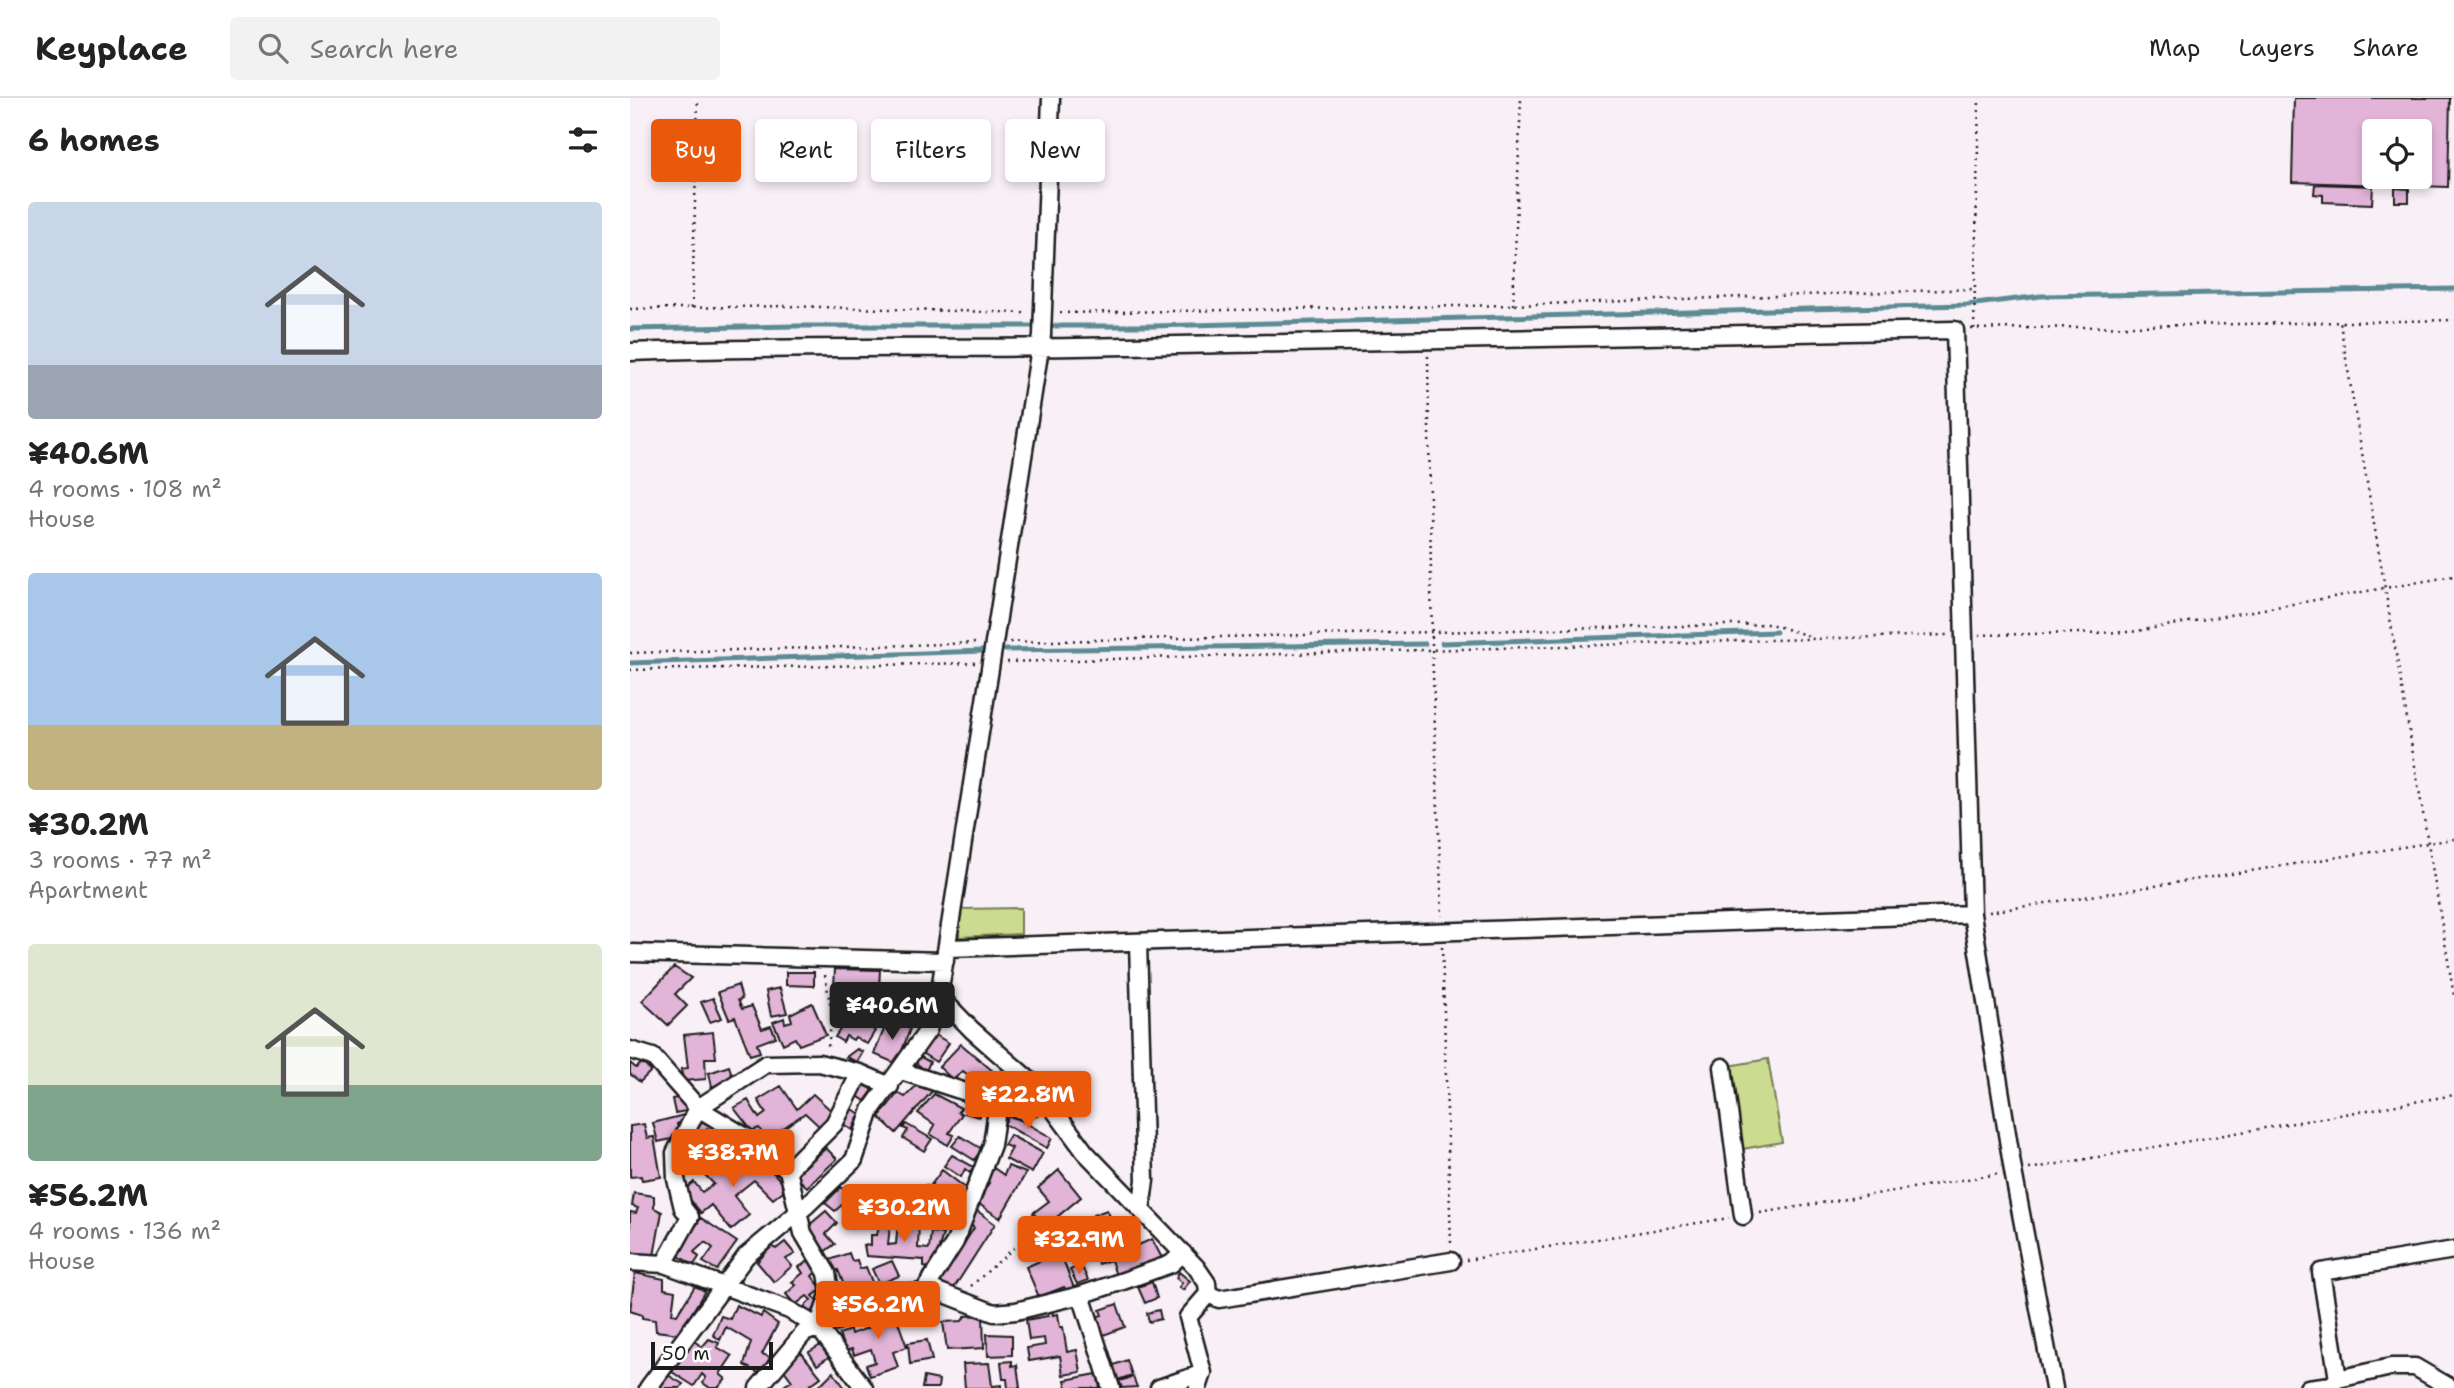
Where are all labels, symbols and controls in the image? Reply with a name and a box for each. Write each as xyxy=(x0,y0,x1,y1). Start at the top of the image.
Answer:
search box xyxy=(230,17,720,80)
text: Keyplace xyxy=(35,26,188,71)
icon: search xyxy=(254,29,292,67)
text: Search here xyxy=(310,31,458,66)
text: Map xyxy=(2149,32,2200,64)
text: Layers xyxy=(2238,32,2315,64)
text: Share xyxy=(2353,32,2419,64)
chip: Buy xyxy=(651,119,741,182)
chip: Rent xyxy=(755,119,857,182)
chip: Filters xyxy=(871,119,991,182)
chip: New xyxy=(1005,119,1105,182)
map controls xyxy=(2362,119,2432,189)
button: locate xyxy=(2362,119,2432,189)
text: 6 homes xyxy=(28,120,160,161)
icon: filters xyxy=(564,121,602,159)
icon: home xyxy=(252,247,378,373)
text: ¥40.6M xyxy=(28,433,149,474)
text: 4 rooms · 108 m² xyxy=(28,474,222,504)
text: House xyxy=(28,504,96,534)
icon: home xyxy=(252,618,378,744)
text: ¥30.2M xyxy=(28,804,149,845)
text: 3 rooms · 77 m² xyxy=(28,845,212,875)
text: Apartment xyxy=(28,875,148,905)
pin: ¥40.6M xyxy=(835,982,949,1042)
icon: home xyxy=(252,989,378,1115)
text: ¥40.6M xyxy=(846,990,938,1020)
pin: ¥22.8M xyxy=(971,1072,1085,1131)
text: ¥22.8M xyxy=(981,1079,1075,1109)
pin: ¥38.7M xyxy=(676,1130,790,1189)
text: ¥38.7M xyxy=(687,1137,779,1167)
text: ¥56.2M xyxy=(28,1175,148,1216)
pin: ¥30.2M xyxy=(847,1184,961,1244)
text: ¥30.2M xyxy=(858,1192,950,1222)
text: 4 rooms · 136 m² xyxy=(28,1216,221,1246)
pin: ¥32.9M xyxy=(1022,1216,1136,1276)
text: ¥32.9M xyxy=(1034,1224,1124,1254)
text: House xyxy=(28,1246,96,1276)
pin: ¥56.2M xyxy=(821,1282,935,1341)
text: ¥56.2M xyxy=(832,1289,924,1319)
scale bar xyxy=(651,1339,774,1371)
text: 50 m xyxy=(662,1341,710,1366)

